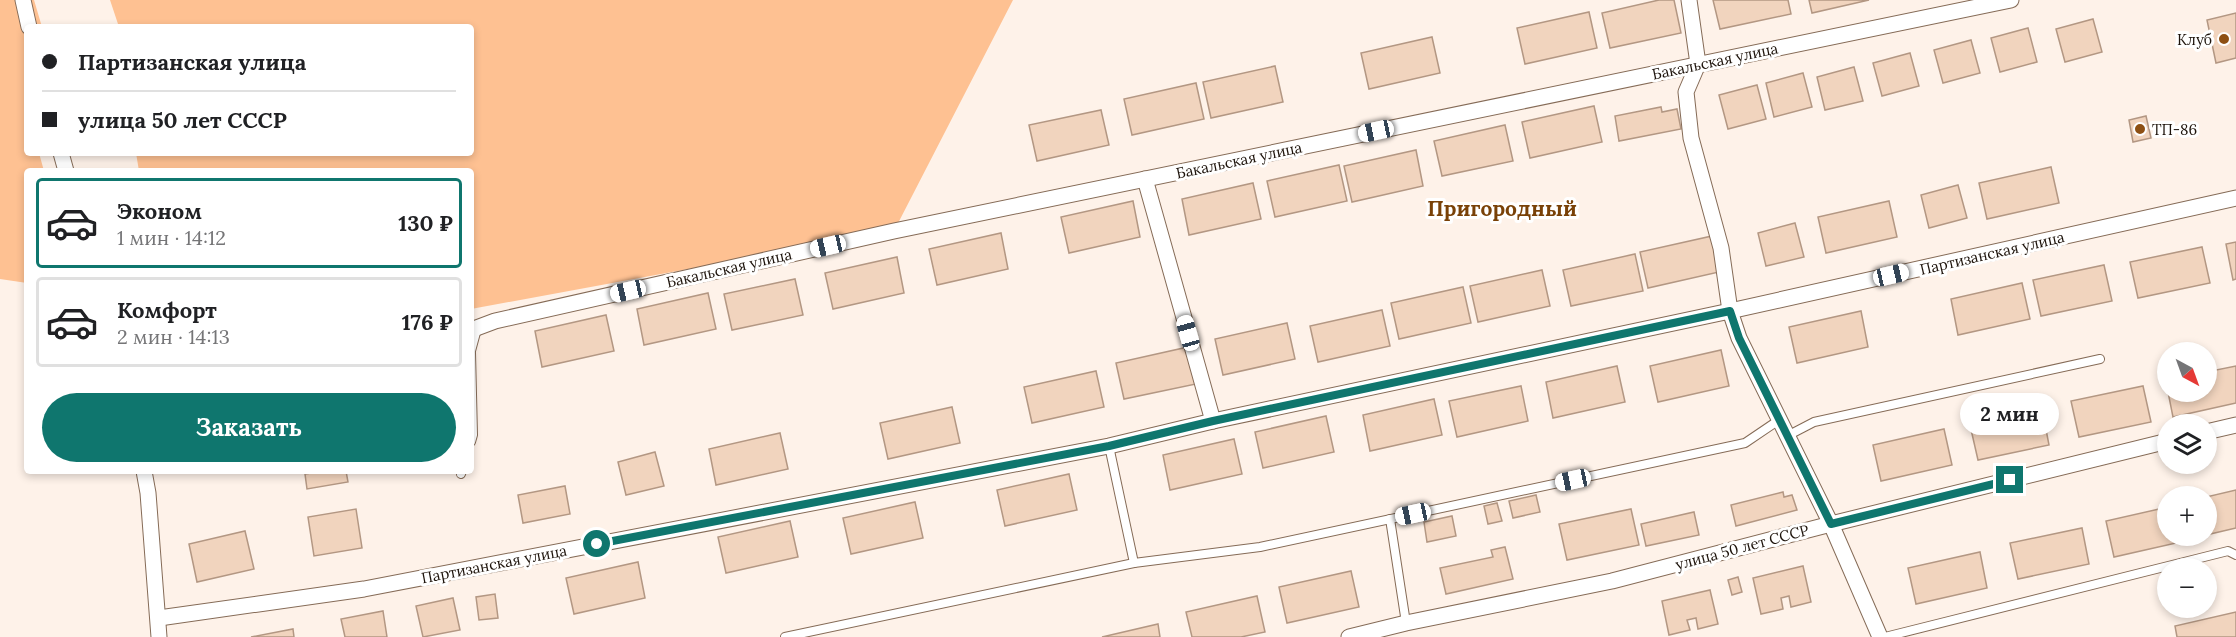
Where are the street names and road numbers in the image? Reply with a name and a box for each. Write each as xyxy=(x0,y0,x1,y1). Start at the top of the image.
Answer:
street label: Бакальская улица xyxy=(1650,38,1780,84)
street label: Бакальская улица xyxy=(1174,137,1304,183)
street label: Партизанская улица xyxy=(1918,227,2066,279)
street label: Бакальская улица xyxy=(664,244,794,292)
street label: улица 50 лет СССР xyxy=(1673,520,1811,574)
street label: Партизанская улица xyxy=(420,541,569,587)

